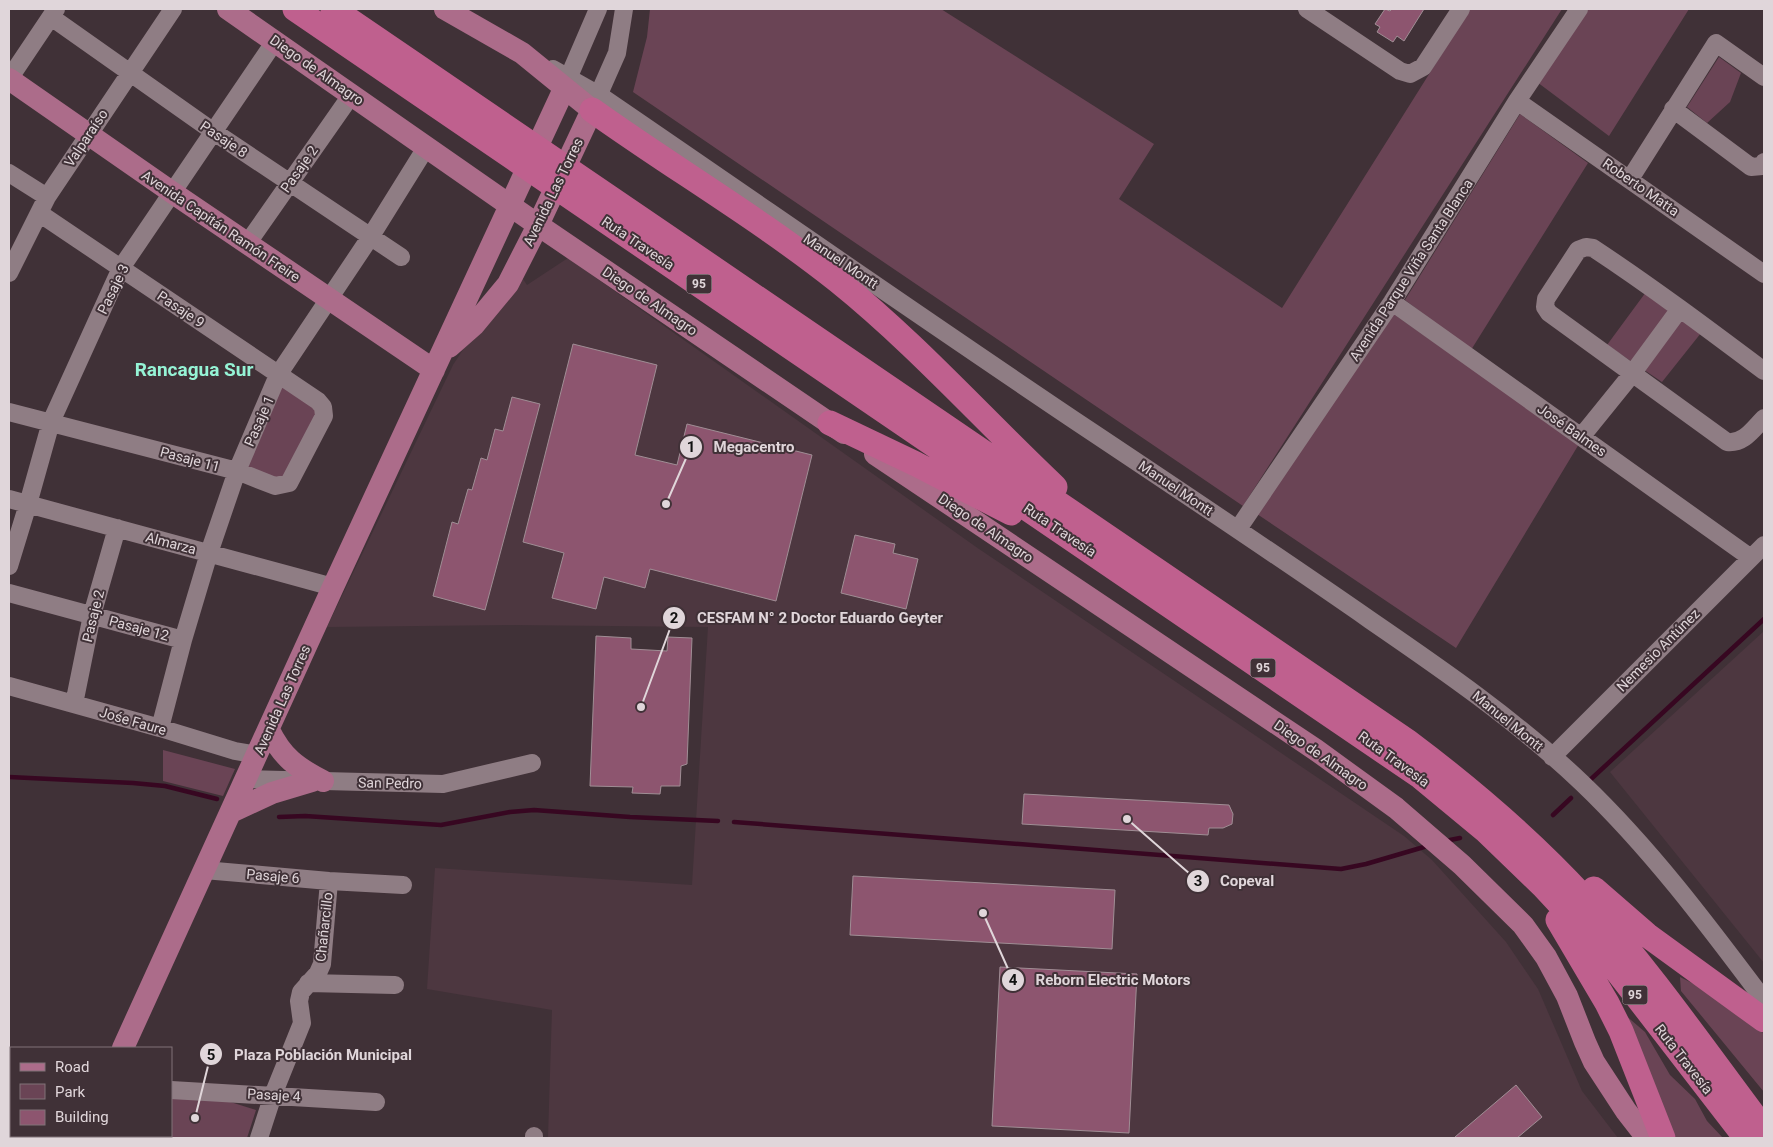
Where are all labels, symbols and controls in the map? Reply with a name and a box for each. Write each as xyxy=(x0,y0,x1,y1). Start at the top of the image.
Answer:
street label: Diego de Almagro xyxy=(267,32,367,108)
street label: Valparaíso xyxy=(61,106,111,170)
street label: Pasaje 8 xyxy=(197,117,251,161)
street label: Avenida Las Torres xyxy=(520,135,586,249)
street label: Pasaje 2 xyxy=(277,142,321,195)
street label: Roberto Matta xyxy=(1600,155,1682,219)
street label: Avenida Capitán Ramón Freire xyxy=(139,167,303,285)
street label: Avenida Parque Viña Santa Blanca xyxy=(1346,176,1476,364)
street label: Ruta Travesía xyxy=(599,213,677,273)
street label: Manuel Montt xyxy=(801,230,882,292)
street label: Pasaje 3 xyxy=(94,262,132,316)
street label: Diego de Almagro xyxy=(600,263,700,339)
road number: 95 xyxy=(686,274,712,294)
street label: Pasaje 9 xyxy=(154,287,208,331)
district label: Rancagua Sur xyxy=(135,358,253,381)
street label: Pasaje 1 xyxy=(241,393,277,449)
street label: José Balmes xyxy=(1534,400,1610,460)
callout: Megacentro xyxy=(678,432,804,462)
text: 1 xyxy=(687,438,695,456)
text: Megacentro xyxy=(714,438,794,456)
street label: Pasaje 11 xyxy=(158,443,222,475)
street label: Manuel Montt xyxy=(1136,457,1217,519)
street label: Diego de Almagro xyxy=(936,490,1036,566)
street label: Ruta Travesía xyxy=(1021,500,1099,560)
street label: Almarza xyxy=(144,529,198,557)
street label: Pasaje 2 xyxy=(79,588,107,644)
callout: CESFAM N° 2 Doctor Eduardo Geyter xyxy=(662,603,953,633)
street label: Nemesio Antúnez xyxy=(1613,605,1703,695)
text: 2 xyxy=(670,609,679,627)
text: CESFAM N° 2 Doctor Eduardo Geyter xyxy=(697,609,944,627)
street label: Pasaje 12 xyxy=(107,612,171,644)
street label: Avenida Las Torres xyxy=(251,643,313,757)
road number: 95 xyxy=(1250,658,1276,678)
street label: Manuel Montt xyxy=(1469,688,1547,755)
street label: Jośe Faure xyxy=(98,704,168,738)
street label: Diego de Almagro xyxy=(1271,717,1371,793)
street label: Ruta Travesía xyxy=(1355,728,1433,790)
street label: San Pedro xyxy=(358,774,422,792)
street label: Pasaje 6 xyxy=(246,866,300,886)
callout: Copeval xyxy=(1185,866,1284,896)
text: 3 xyxy=(1194,872,1202,890)
text: Copeval xyxy=(1220,872,1274,890)
street label: Chañarcillo xyxy=(312,891,336,963)
callout: Reborn Electric Motors xyxy=(1001,965,1201,995)
text: 4 xyxy=(1009,971,1018,989)
text: Reborn Electric Motors xyxy=(1036,971,1191,989)
road number: 95 xyxy=(1622,986,1648,1004)
street label: Ruta Travesía xyxy=(1652,1021,1716,1097)
callout: Plaza Población Municipal xyxy=(199,1039,422,1069)
text: 5 xyxy=(207,1046,215,1064)
text: Plaza Población Municipal xyxy=(234,1046,412,1064)
legend xyxy=(10,1047,172,1137)
text: Road xyxy=(55,1058,89,1076)
text: Park xyxy=(55,1083,86,1101)
street label: Pasaje 4 xyxy=(247,1086,301,1104)
text: Building xyxy=(55,1108,109,1126)

